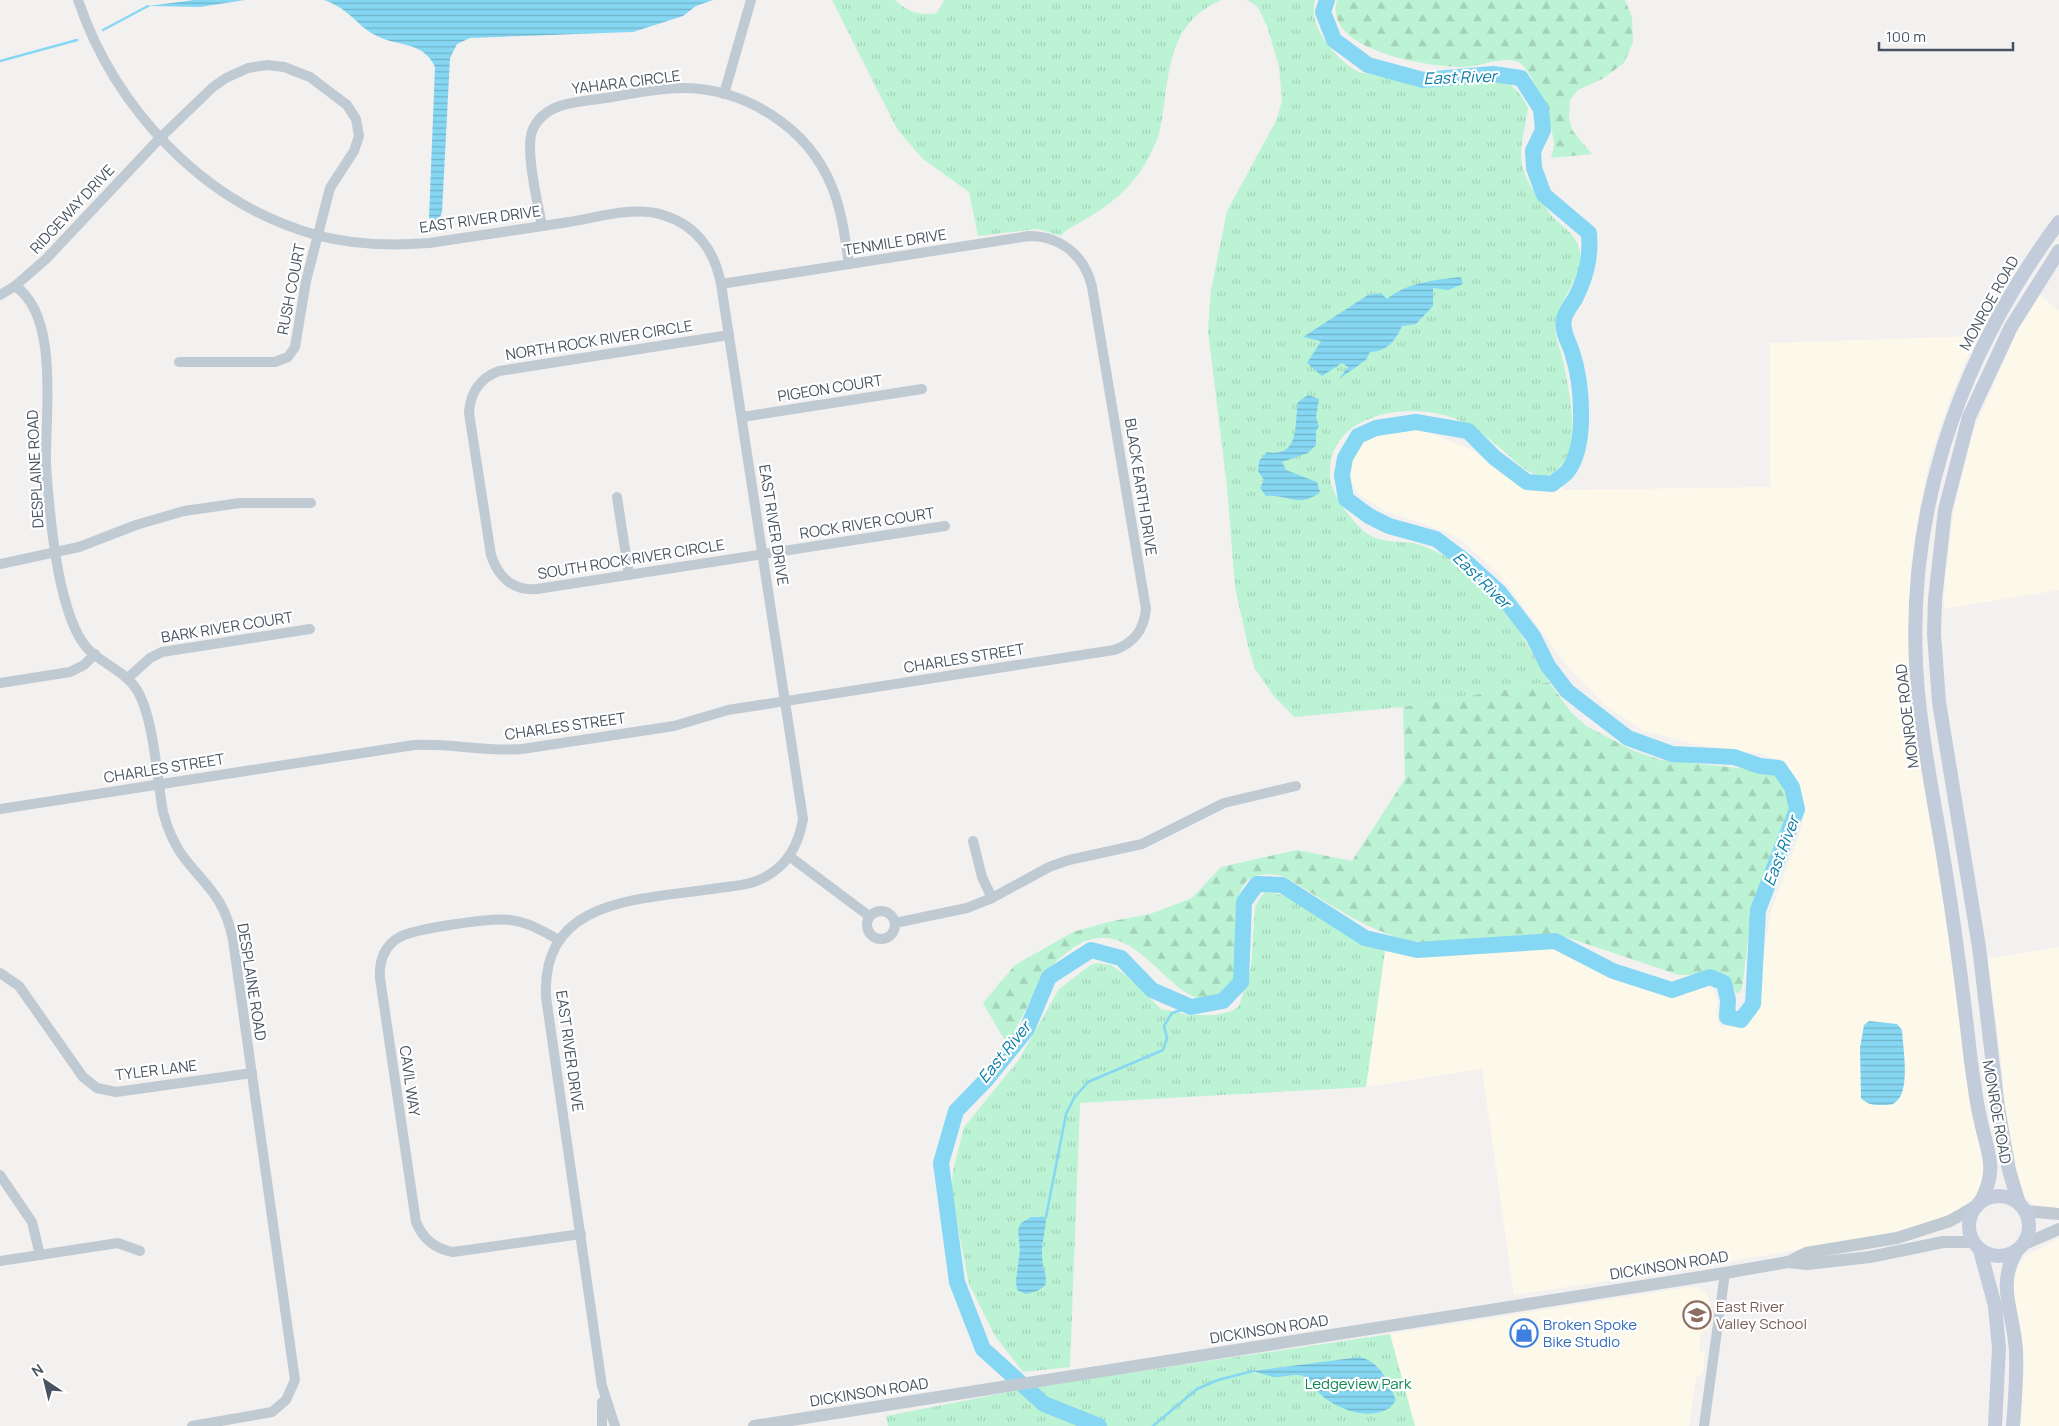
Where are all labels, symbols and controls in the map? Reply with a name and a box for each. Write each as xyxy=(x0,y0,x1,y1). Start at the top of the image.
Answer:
scale bar xyxy=(1879,20,2013,52)
text: 100 m xyxy=(1886,26,1926,47)
street label: YAHARA CIRCLE xyxy=(571,65,681,99)
water label: East River xyxy=(1423,65,1499,89)
street label: RIDGEWAY DRIVE xyxy=(25,160,119,258)
street label: EAST RIVER DRIVE xyxy=(418,200,542,238)
street label: TENMILE DRIVE xyxy=(842,224,948,260)
street label: RUSH COURT xyxy=(272,242,310,336)
street label: MONROE ROAD xyxy=(1954,252,2024,354)
street label: NORTH ROCK RIVER CIRCLE xyxy=(504,315,694,365)
street label: PIGEON COURT xyxy=(776,369,884,407)
street label: DESPLAINE ROAD xyxy=(21,409,49,529)
street label: BLACK EARTH DRIVE xyxy=(1120,417,1162,557)
street label: EAST RIVER DRIVE xyxy=(754,463,794,587)
street label: ROCK RIVER COURT xyxy=(798,502,936,544)
street label: SOUTH ROCK RIVER CIRCLE xyxy=(536,534,726,584)
water label: East River xyxy=(1448,547,1517,615)
street label: BARK RIVER COURT xyxy=(160,606,295,648)
street label: CHARLES STREET xyxy=(902,638,1026,678)
street label: MONROE ROAD xyxy=(1890,663,1924,769)
street label: CHARLES STREET xyxy=(503,707,627,745)
street label: CHARLES STREET xyxy=(102,748,226,788)
water label: East River xyxy=(1758,811,1805,889)
street label: DESPLAINE ROAD xyxy=(232,922,272,1042)
street label: EAST RIVER DRIVE xyxy=(551,989,589,1113)
water label: East River xyxy=(973,1015,1037,1087)
street label: CAVIL WAY xyxy=(395,1044,425,1118)
street label: TYLER LANE xyxy=(114,1055,198,1085)
street label: MONROE ROAD xyxy=(1978,1058,2016,1166)
street label: DICKINSON ROAD xyxy=(1608,1245,1730,1285)
place label: East River Valley School xyxy=(1716,1296,1807,1334)
school or university icon: East River Valley School xyxy=(1682,1300,1712,1330)
street label: DICKINSON ROAD xyxy=(1208,1309,1330,1349)
place label: Broken Spoke Bike Studio xyxy=(1543,1314,1637,1352)
shop icon: Broken Spoke Bike Studio xyxy=(1509,1318,1539,1348)
north arrow xyxy=(20,1356,70,1406)
text: N xyxy=(28,1359,47,1381)
street label: DICKINSON ROAD xyxy=(808,1372,930,1412)
park label: Ledgeview Park xyxy=(1305,1373,1412,1394)

